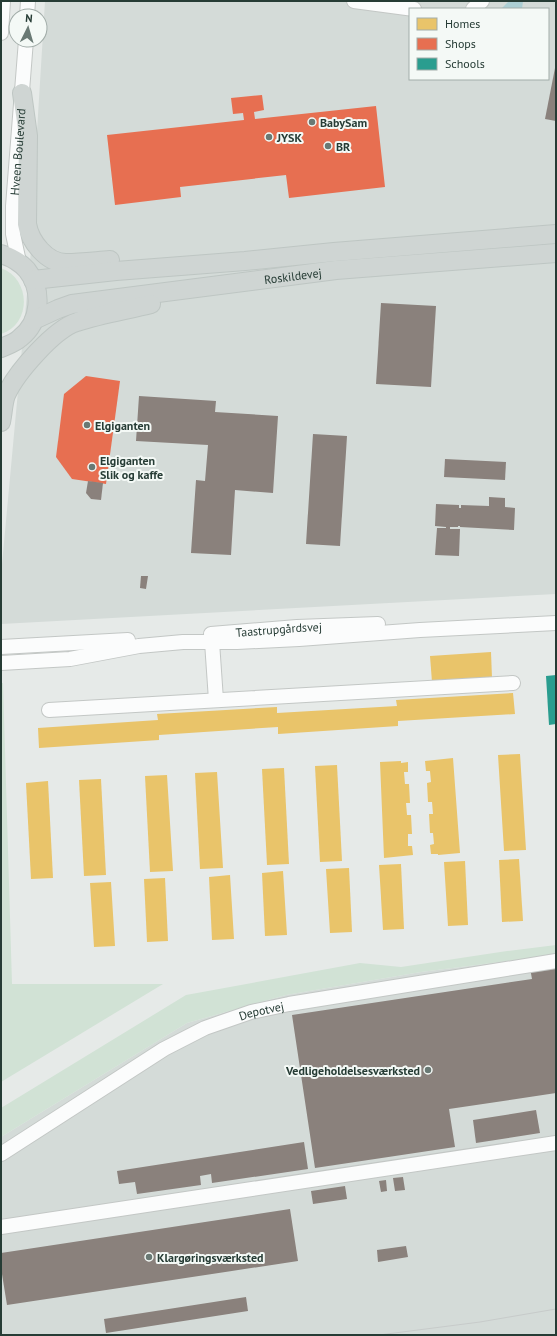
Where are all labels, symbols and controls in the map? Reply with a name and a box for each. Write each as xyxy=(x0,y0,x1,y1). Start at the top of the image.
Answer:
north arrow xyxy=(8,8,48,48)
legend xyxy=(409,8,549,80)
text: N xyxy=(25,11,33,25)
text: Homes xyxy=(445,16,480,31)
text: Shops xyxy=(445,36,476,51)
text: Schools xyxy=(445,56,485,71)
street label: Hveen Boulevard xyxy=(6,108,28,196)
place label: BabySam xyxy=(320,115,367,130)
marker: BabySam xyxy=(307,117,317,127)
place label: JYSK xyxy=(276,130,302,145)
marker: JYSK xyxy=(264,132,274,142)
place label: BR xyxy=(336,139,351,154)
marker: BR xyxy=(323,141,333,151)
street label: Roskildevej xyxy=(263,264,323,287)
place label: Elgiganten xyxy=(95,418,150,433)
marker: Elgiganten xyxy=(82,420,92,430)
place label: Elgiganten Slik og kaffe xyxy=(100,453,163,482)
marker: Elgiganten Slik og kaffe xyxy=(87,462,97,472)
street label: Taastrupgårdsvej xyxy=(235,619,322,639)
street label: Depotvej xyxy=(237,998,285,1023)
place label: Vedligeholdelsesværksted xyxy=(285,1063,420,1078)
marker: Vedligeholdelsesværksted xyxy=(423,1065,433,1075)
place label: Klargøringsværksted xyxy=(157,1250,263,1265)
marker: Klargøringsværksted xyxy=(144,1252,154,1262)

